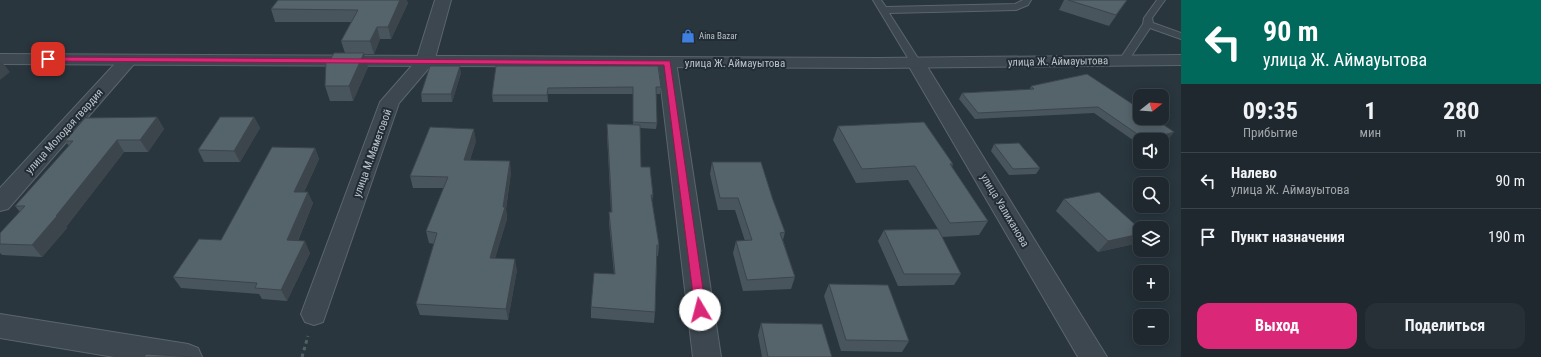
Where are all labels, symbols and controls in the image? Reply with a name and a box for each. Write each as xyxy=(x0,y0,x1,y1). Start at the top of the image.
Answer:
text: 90 m xyxy=(1263,15,1319,48)
icon: left xyxy=(1197,16,1249,68)
shop icon: Aina Bazar xyxy=(680,28,696,44)
place label: Aina Bazar xyxy=(699,31,737,41)
pin xyxy=(31,42,65,76)
icon: arrive xyxy=(37,48,59,70)
text: улица Ж. Аймауытова xyxy=(1263,49,1427,70)
street label: улица Ж. Аймауытова xyxy=(1008,54,1108,69)
street label: улица Ж. Аймауытова xyxy=(685,57,785,70)
street label: улица Молодая гвардия xyxy=(23,86,106,176)
north arrow xyxy=(1133,89,1169,125)
map controls xyxy=(1133,89,1169,345)
text: 09:35 xyxy=(1243,97,1298,125)
text: 1 xyxy=(1364,97,1376,125)
text: 280 xyxy=(1443,97,1479,125)
street label: улица М.Маметовой xyxy=(350,107,394,199)
text: Прибытие xyxy=(1243,125,1298,140)
text: мин xyxy=(1360,125,1381,140)
text: m xyxy=(1456,125,1466,140)
button: sound xyxy=(1133,133,1169,169)
text: Налево xyxy=(1231,164,1277,182)
icon: left xyxy=(1197,170,1219,192)
street label: улица Уалиханова xyxy=(978,171,1032,249)
text: 90 m xyxy=(1495,172,1525,190)
button: search xyxy=(1133,177,1169,213)
text: улица Ж. Аймауытова xyxy=(1231,182,1350,197)
button: layers xyxy=(1133,221,1169,257)
icon: arrive xyxy=(1197,226,1219,248)
text: Пункт назначения xyxy=(1231,228,1345,246)
text: 190 m xyxy=(1488,228,1525,246)
button: + xyxy=(1133,265,1169,301)
position arrow xyxy=(679,289,721,331)
button: Выход xyxy=(1197,303,1357,349)
button: Поделиться xyxy=(1365,303,1525,349)
button: − xyxy=(1133,309,1169,345)

